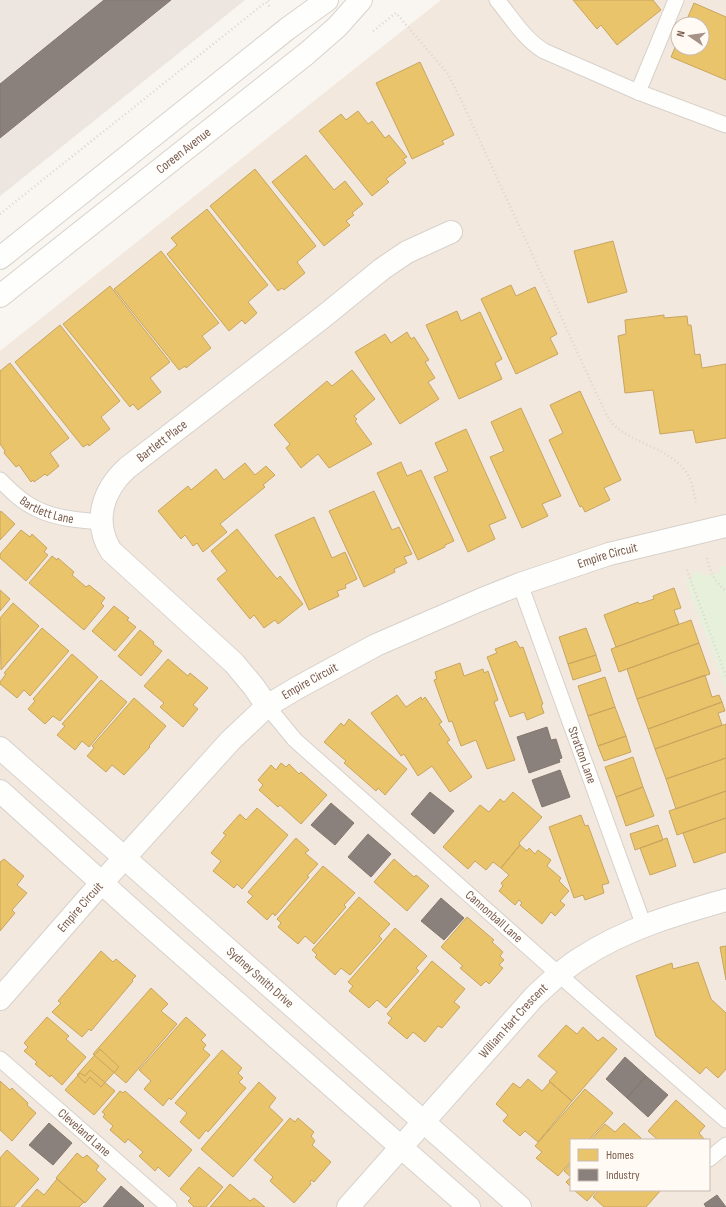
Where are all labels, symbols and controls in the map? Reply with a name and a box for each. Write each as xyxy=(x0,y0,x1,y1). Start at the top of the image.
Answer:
north arrow xyxy=(670,16,710,56)
text: N xyxy=(674,29,688,38)
street label: Coreen Avenue xyxy=(153,124,214,177)
street label: Bartlett Place xyxy=(133,417,190,466)
street label: Bartlett Lane xyxy=(16,493,75,527)
street label: Empire Circuit xyxy=(575,539,639,572)
street label: Empire Circuit xyxy=(279,659,341,703)
street label: Stratton Lane xyxy=(564,724,600,786)
street label: Empire Circuit xyxy=(54,879,107,936)
street label: Cannonball Lane xyxy=(462,887,526,946)
street label: Sydney Smith Drive xyxy=(223,944,297,1012)
street label: William Hart Crescent xyxy=(476,980,551,1062)
street label: Cleveland Lane xyxy=(54,1105,114,1160)
legend xyxy=(570,1139,710,1191)
text: Homes xyxy=(606,1148,634,1163)
text: Industry xyxy=(606,1168,640,1183)

